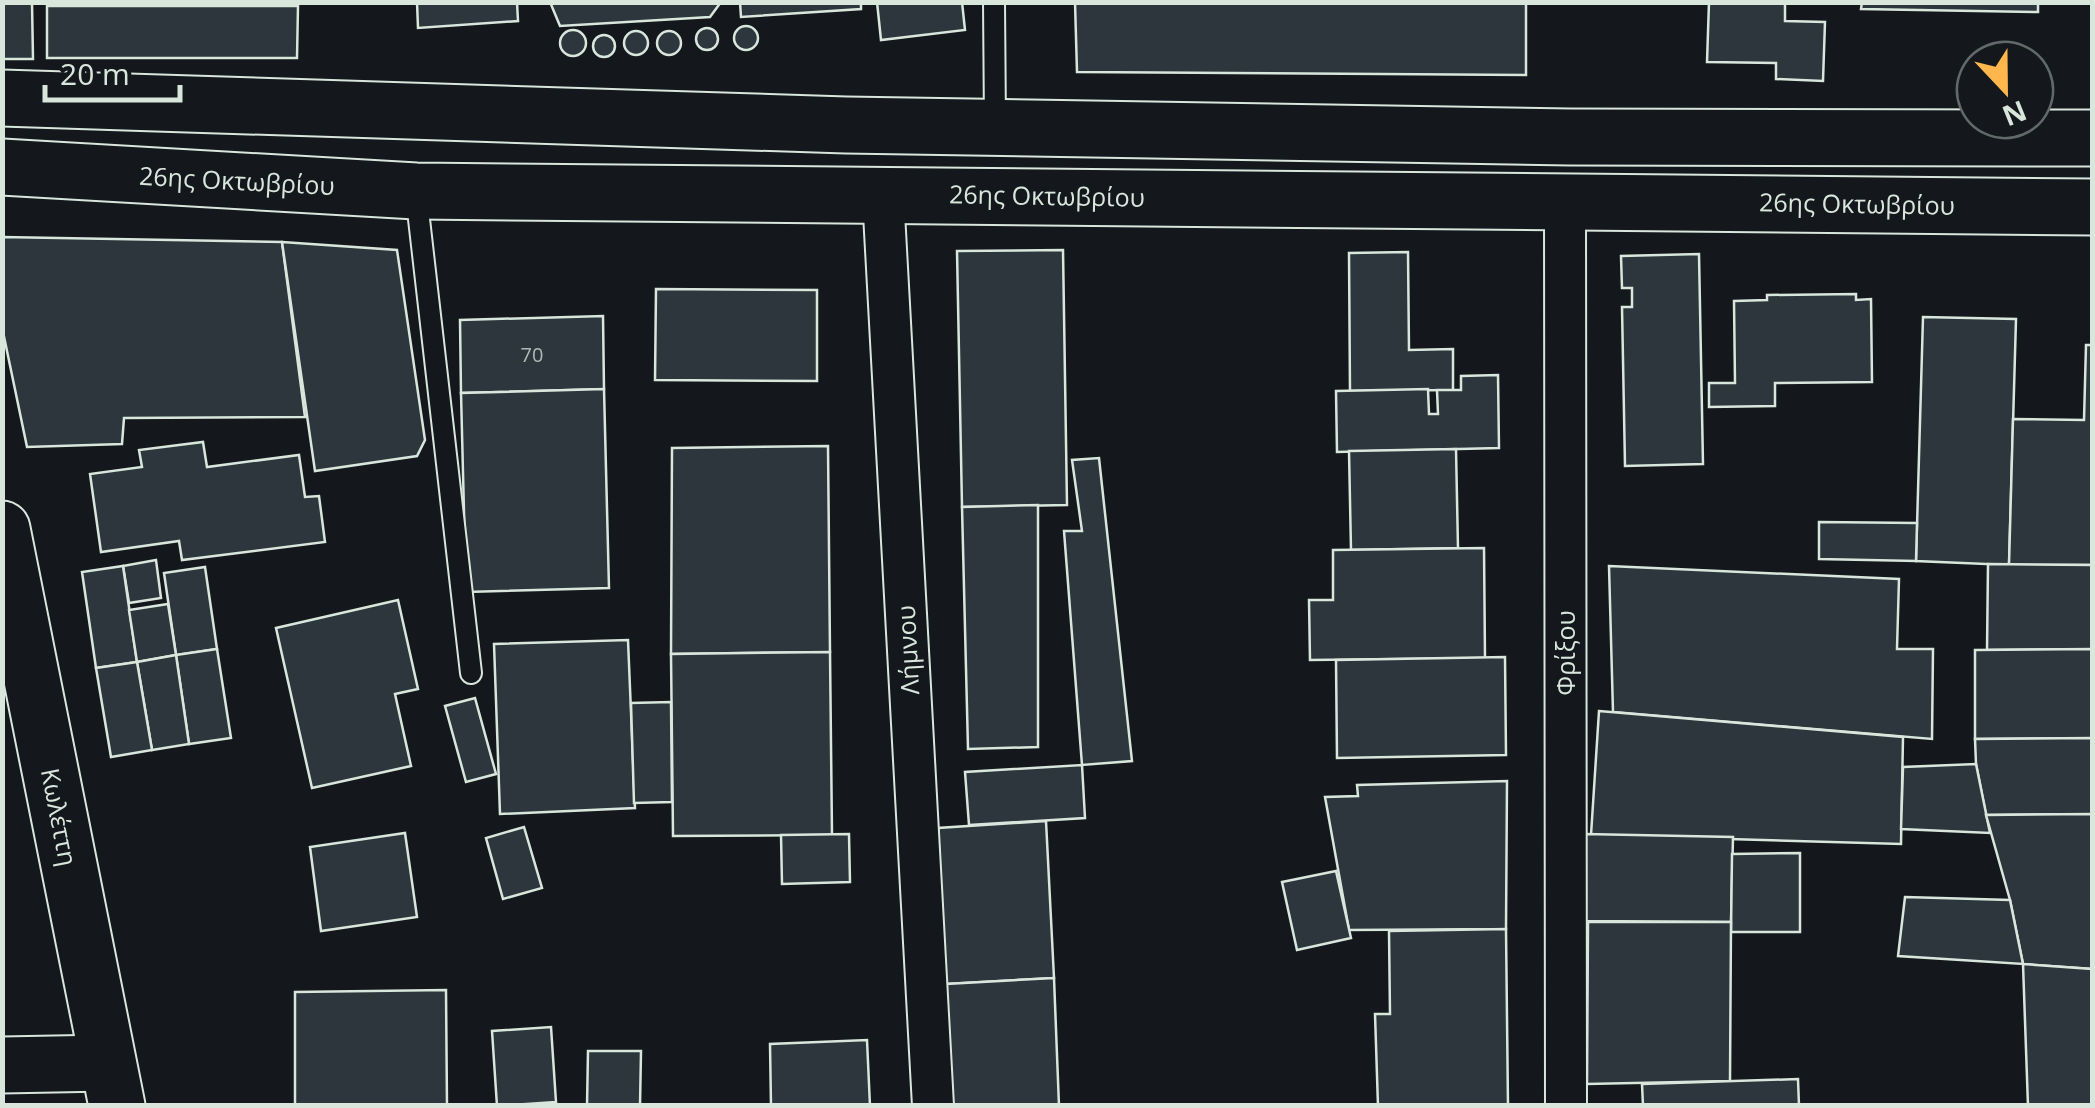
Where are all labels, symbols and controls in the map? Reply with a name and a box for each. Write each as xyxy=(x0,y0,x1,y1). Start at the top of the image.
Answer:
scale bar xyxy=(45,40,180,102)
north arrow xyxy=(1955,40,2055,140)
text: 20 m xyxy=(60,53,130,94)
text: N xyxy=(1997,92,2032,136)
street label: 26ης Οκτωβρίου xyxy=(138,158,336,202)
street label: 26ης Οκτωβρίου xyxy=(949,176,1145,214)
street label: 26ης Οκτωβρίου xyxy=(1759,184,1955,222)
house number: 70 xyxy=(521,341,543,368)
street label: Λήμνου xyxy=(888,604,926,696)
street label: Φρίξου xyxy=(1548,610,1582,696)
street label: Κωλέττη xyxy=(34,765,86,869)

